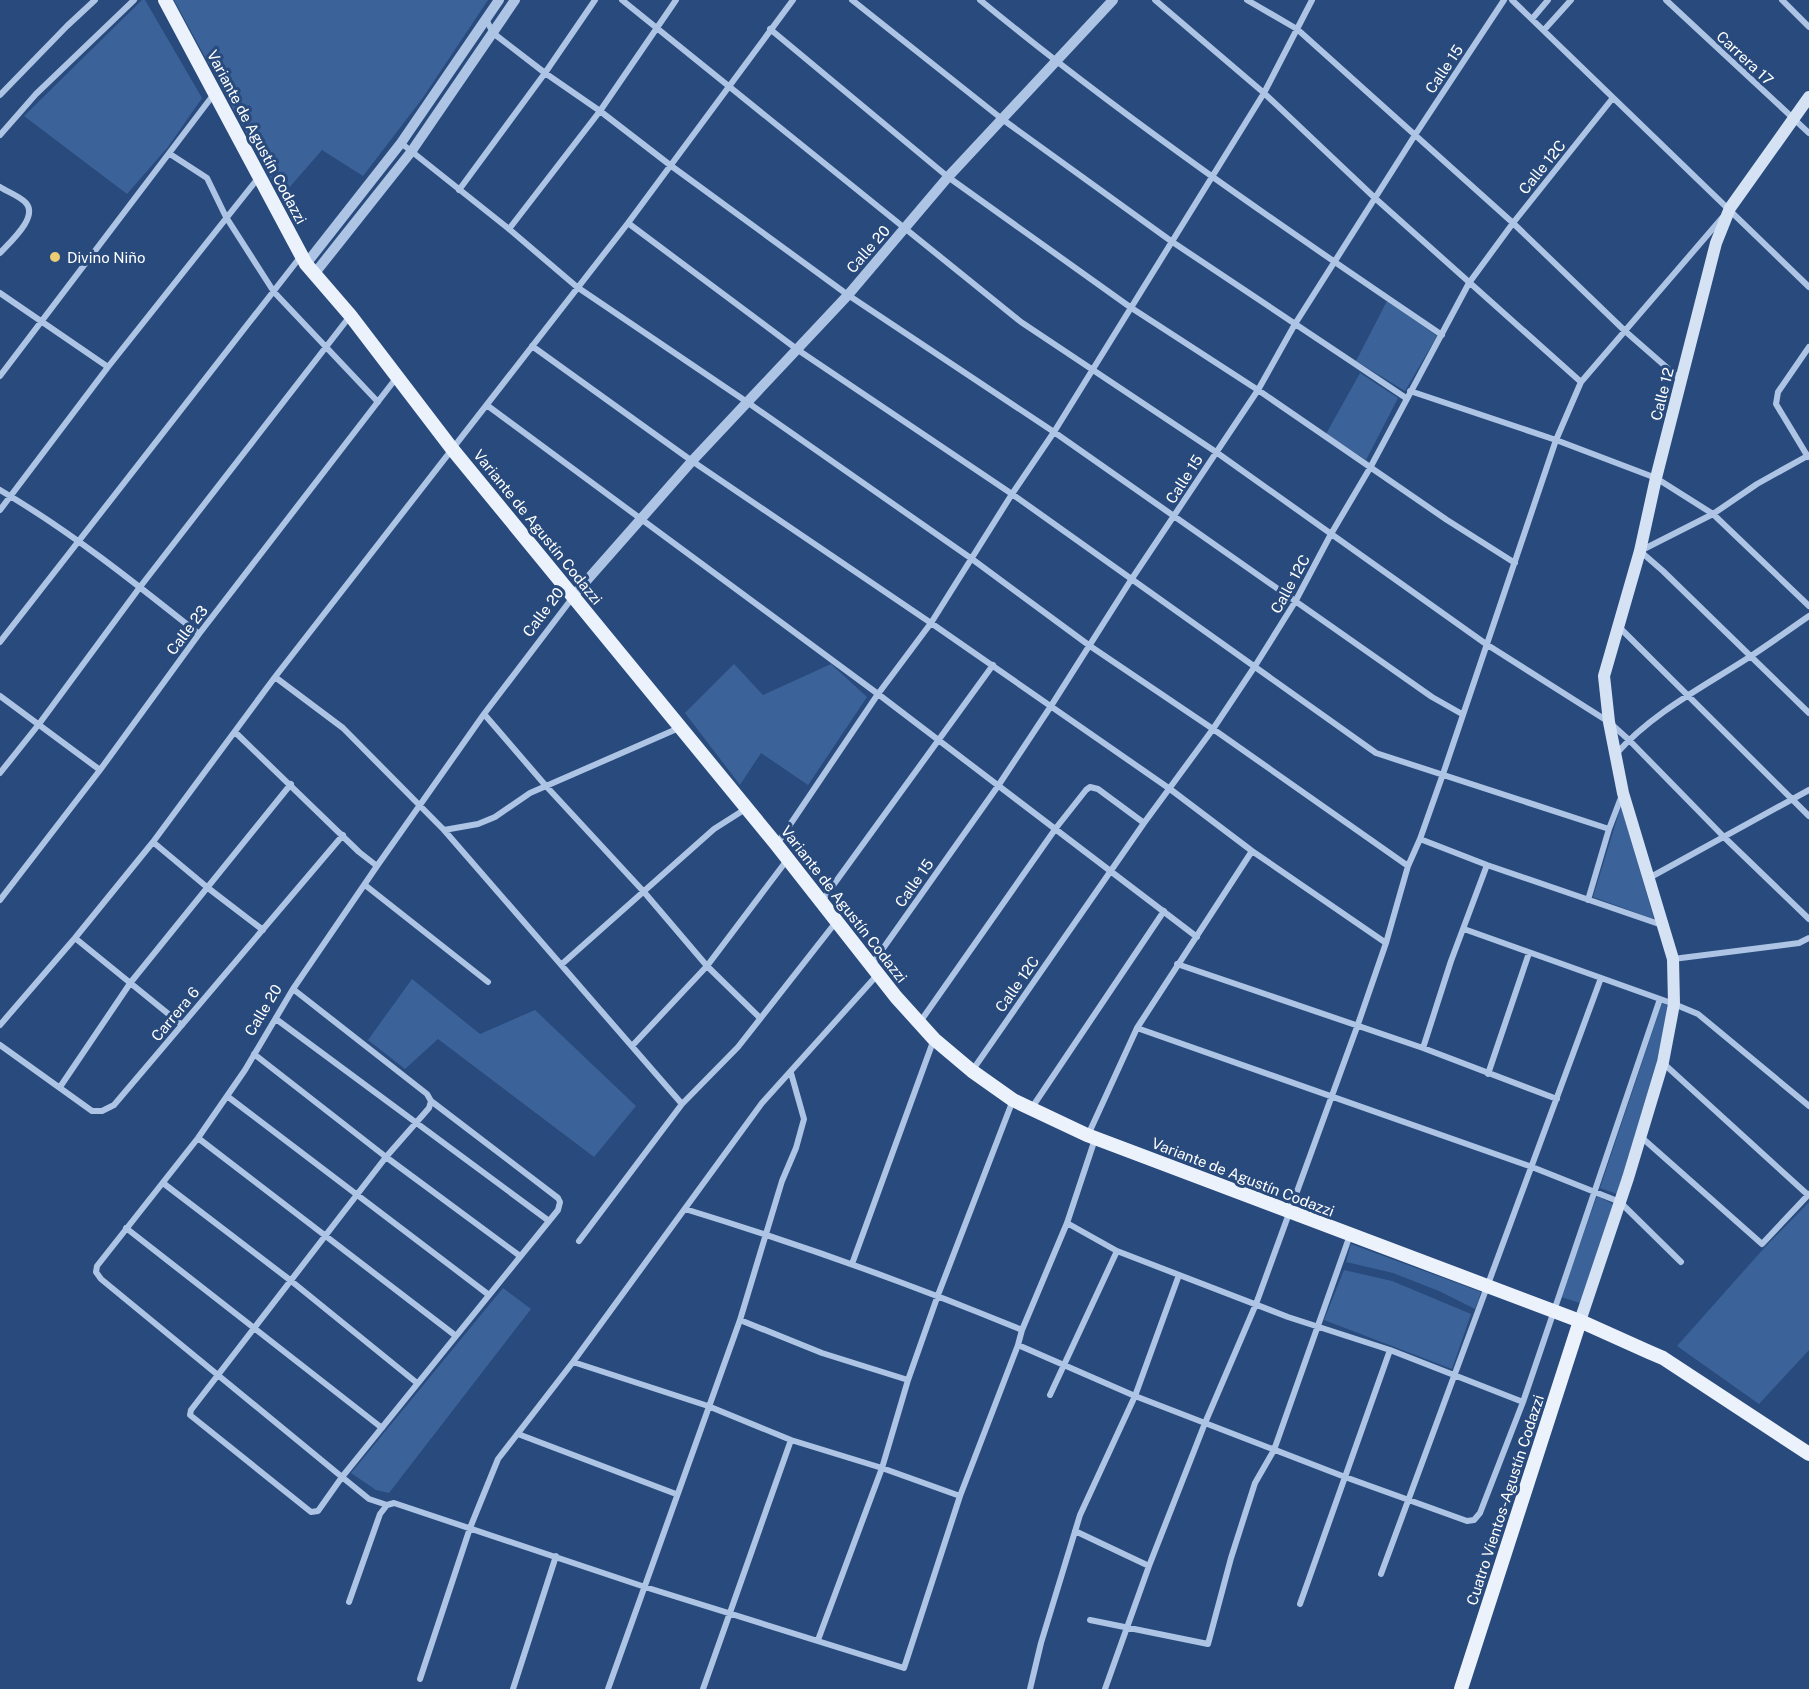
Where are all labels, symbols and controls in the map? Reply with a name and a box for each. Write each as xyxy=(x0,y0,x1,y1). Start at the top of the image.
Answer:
street label: Carrera 17 xyxy=(1713,27,1777,89)
street label: Calle 15 xyxy=(1422,42,1466,96)
street label: Variante de Agustín Codazzi xyxy=(204,47,310,227)
street label: Calle 12C xyxy=(1515,137,1569,197)
street label: Calle 20 xyxy=(843,222,893,276)
place label: Divino Niño xyxy=(67,249,145,266)
marker: Divino Niño xyxy=(48,250,62,264)
street label: Calle 12 xyxy=(1647,366,1677,422)
street label: Variante de Agustín Codazzi xyxy=(470,446,606,608)
street label: Calle 15 xyxy=(1162,451,1206,507)
street label: Calle 12C xyxy=(1267,552,1313,616)
street label: Calle 20 xyxy=(519,584,567,640)
street label: Calle 23 xyxy=(163,602,211,658)
street label: Variante de Agustín Codazzi xyxy=(778,822,910,986)
street label: Calle 15 xyxy=(891,856,937,910)
street label: Calle 12C xyxy=(992,953,1042,1015)
street label: Calle 20 xyxy=(241,981,285,1039)
street label: Carrera 6 xyxy=(147,983,203,1045)
street label: Variante de Agustín Codazzi xyxy=(1149,1134,1337,1220)
street label: Cuatro Vientos-Agustín Codazzi xyxy=(1463,1393,1547,1607)

